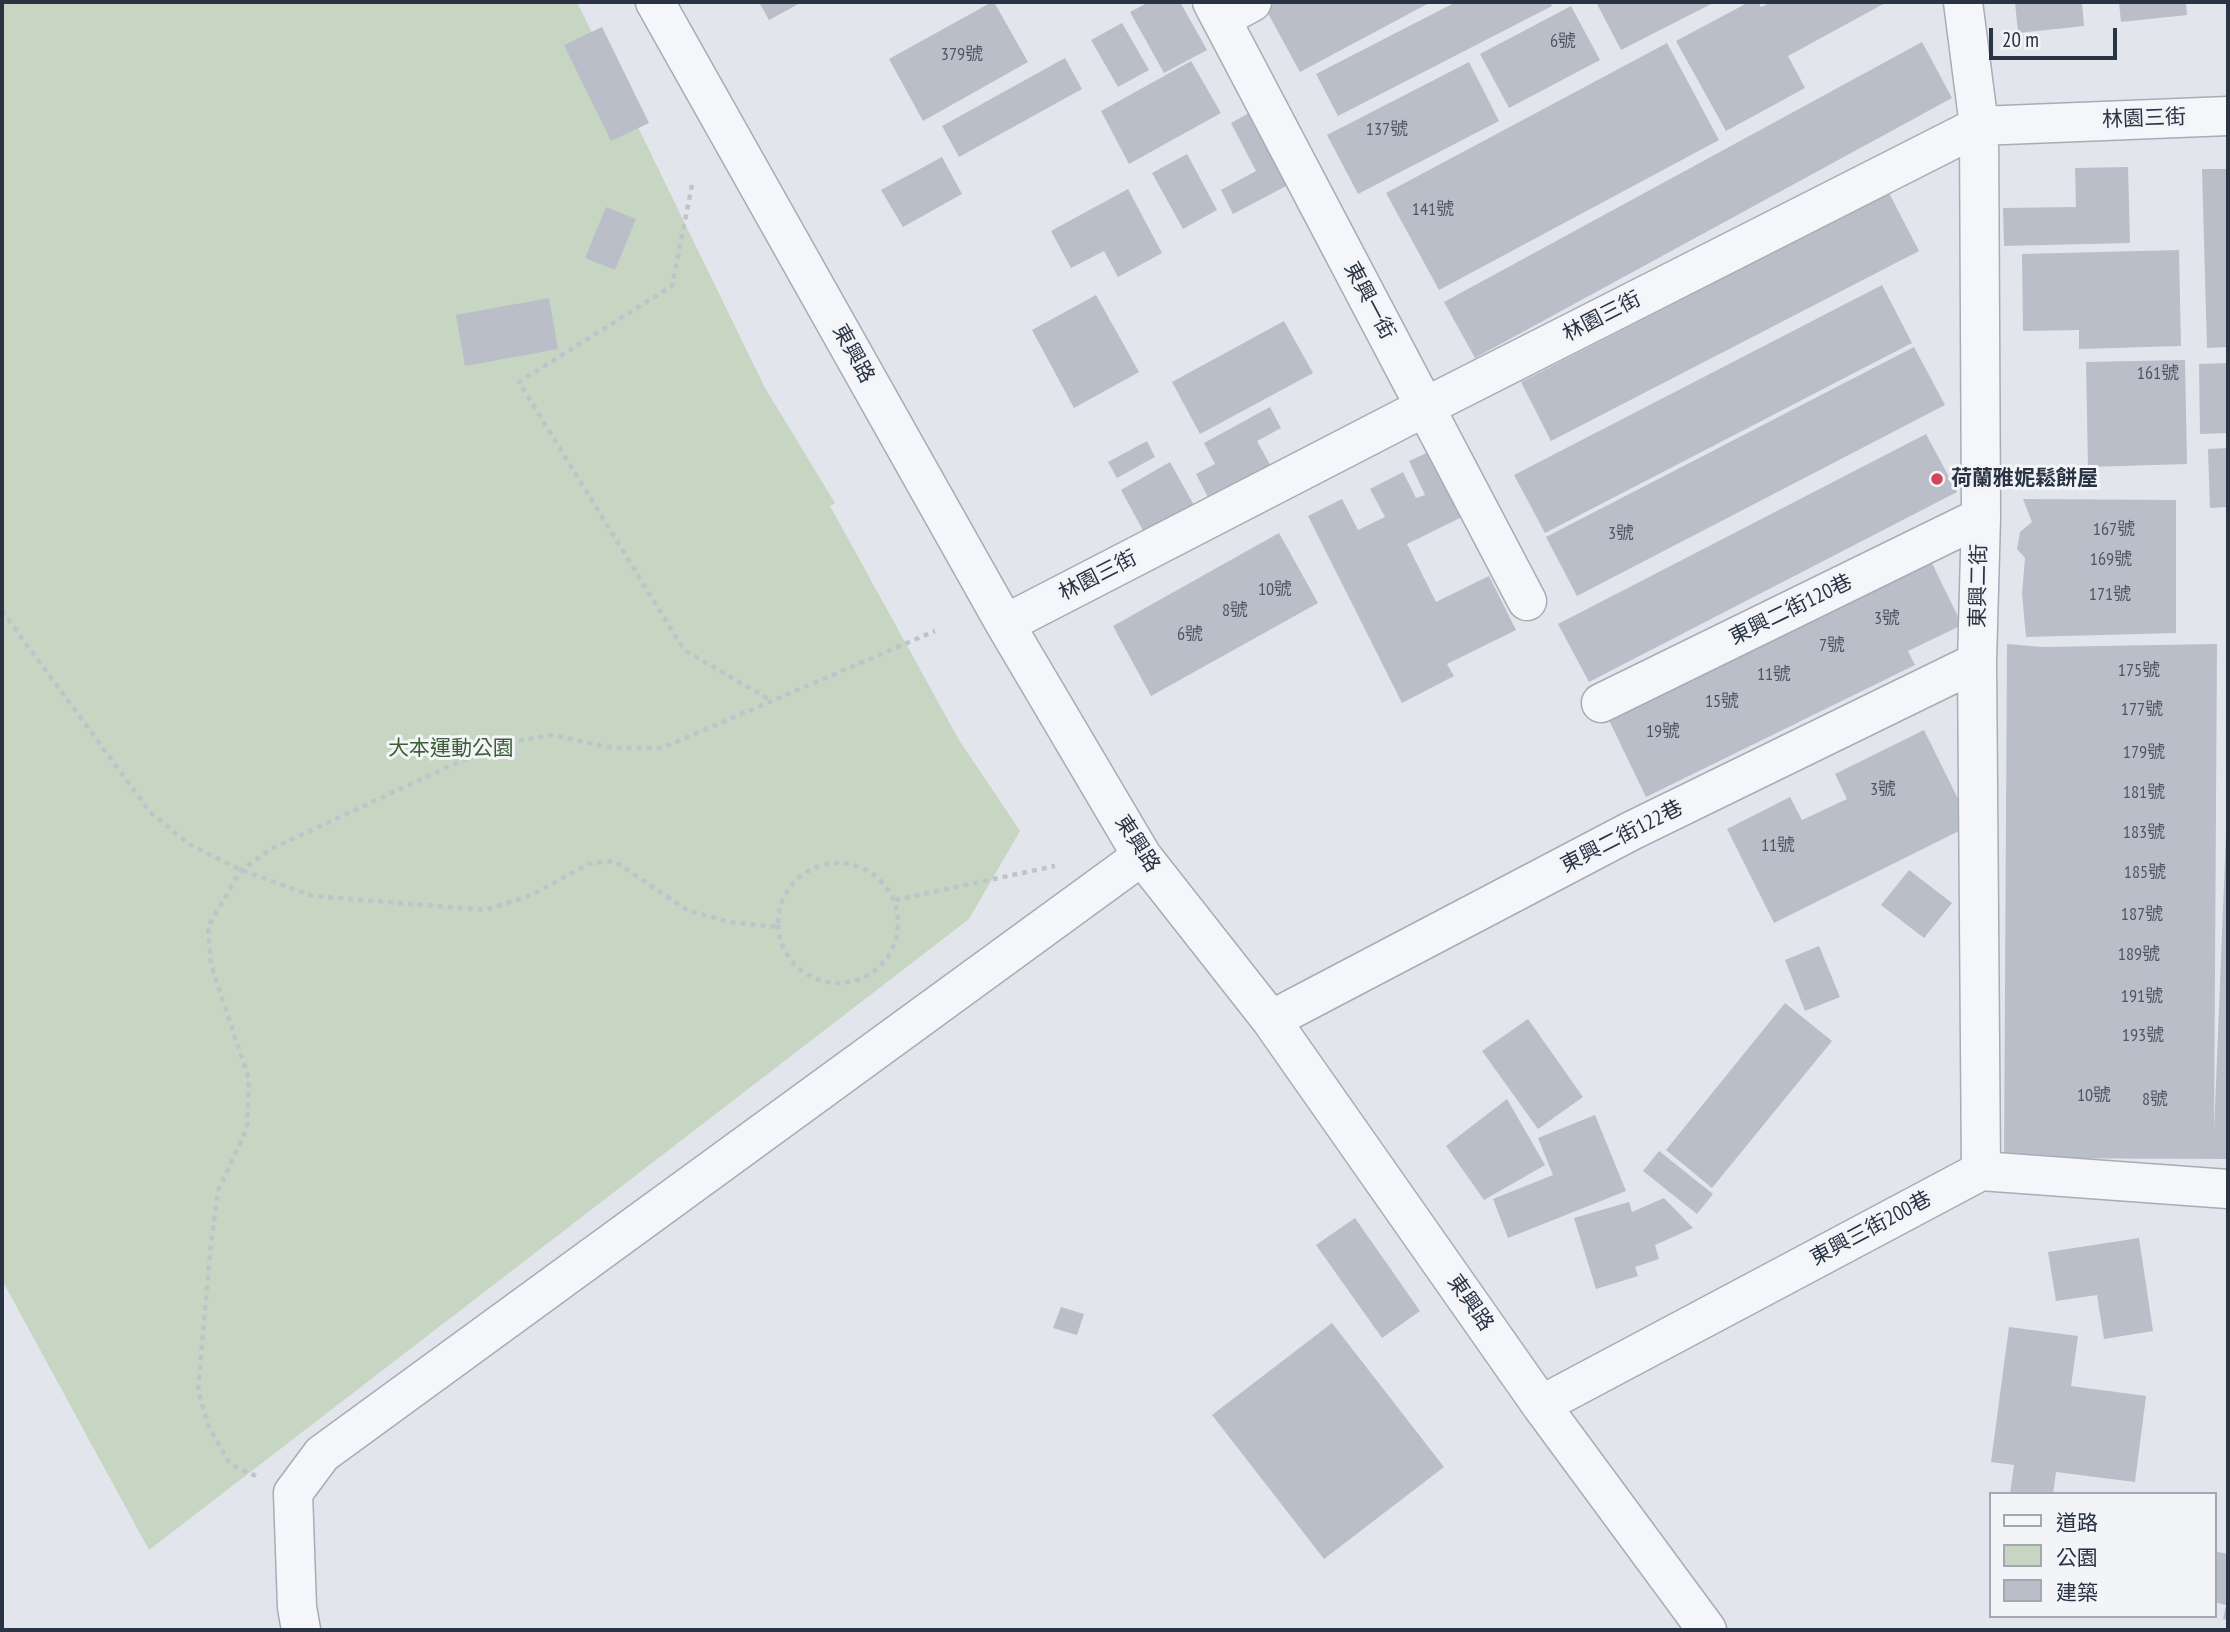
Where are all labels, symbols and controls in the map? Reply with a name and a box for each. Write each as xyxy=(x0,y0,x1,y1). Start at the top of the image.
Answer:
scale bar xyxy=(1992,14,2120,58)
text: 20 m xyxy=(2002,26,2039,53)
house number: 6號 xyxy=(1550,31,1576,53)
house number: 379號 xyxy=(941,44,983,66)
street label: 林園三街 xyxy=(2102,105,2186,133)
house number: 137號 xyxy=(1366,119,1408,141)
house number: 141號 xyxy=(1412,199,1454,221)
street label: 東興一街 xyxy=(1338,258,1400,344)
street label: 林園三街 xyxy=(1559,287,1645,347)
street label: 東興路 xyxy=(827,320,879,388)
house number: 161號 xyxy=(2137,363,2179,385)
place label: 荷蘭雅妮鬆餅屋 xyxy=(1951,466,2098,492)
marker: 荷蘭雅妮鬆餅屋 xyxy=(1929,471,1945,487)
house number: 167號 xyxy=(2093,519,2135,541)
house number: 3號 xyxy=(1608,523,1634,545)
street label: 東興二街 xyxy=(1966,544,1992,628)
street label: 林園三街 xyxy=(1055,546,1141,606)
house number: 169號 xyxy=(2090,549,2132,571)
street label: 東興二街120巷 xyxy=(1726,569,1856,651)
house number: 10號 xyxy=(1258,579,1292,601)
house number: 171號 xyxy=(2089,584,2131,606)
house number: 8號 xyxy=(1222,600,1248,622)
house number: 3號 xyxy=(1874,608,1900,630)
house number: 6號 xyxy=(1177,624,1203,646)
house number: 7號 xyxy=(1819,635,1845,657)
house number: 175號 xyxy=(2118,660,2160,682)
house number: 11號 xyxy=(1757,664,1791,686)
house number: 15號 xyxy=(1705,691,1739,713)
house number: 177號 xyxy=(2121,699,2163,721)
house number: 19號 xyxy=(1646,721,1680,743)
park label: 大本運動公園 xyxy=(388,736,514,762)
house number: 179號 xyxy=(2123,742,2165,764)
house number: 3號 xyxy=(1870,779,1896,801)
house number: 181號 xyxy=(2123,782,2165,804)
street label: 東興二街122巷 xyxy=(1557,796,1687,878)
street label: 東興路 xyxy=(1109,811,1165,877)
house number: 183號 xyxy=(2123,822,2165,844)
house number: 11號 xyxy=(1761,835,1795,857)
house number: 185號 xyxy=(2124,862,2166,884)
house number: 187號 xyxy=(2121,904,2163,926)
house number: 189號 xyxy=(2118,944,2160,966)
house number: 191號 xyxy=(2121,986,2163,1008)
house number: 193號 xyxy=(2122,1025,2164,1047)
house number: 10號 xyxy=(2077,1085,2111,1107)
house number: 8號 xyxy=(2142,1089,2168,1111)
street label: 東興三街200巷 xyxy=(1806,1187,1936,1271)
street label: 東興路 xyxy=(1442,1270,1498,1336)
legend xyxy=(1988,1492,2216,1618)
text: 道路 xyxy=(2056,1509,2098,1536)
text: 公園 xyxy=(2056,1544,2098,1571)
text: 建築 xyxy=(2056,1579,2098,1606)

